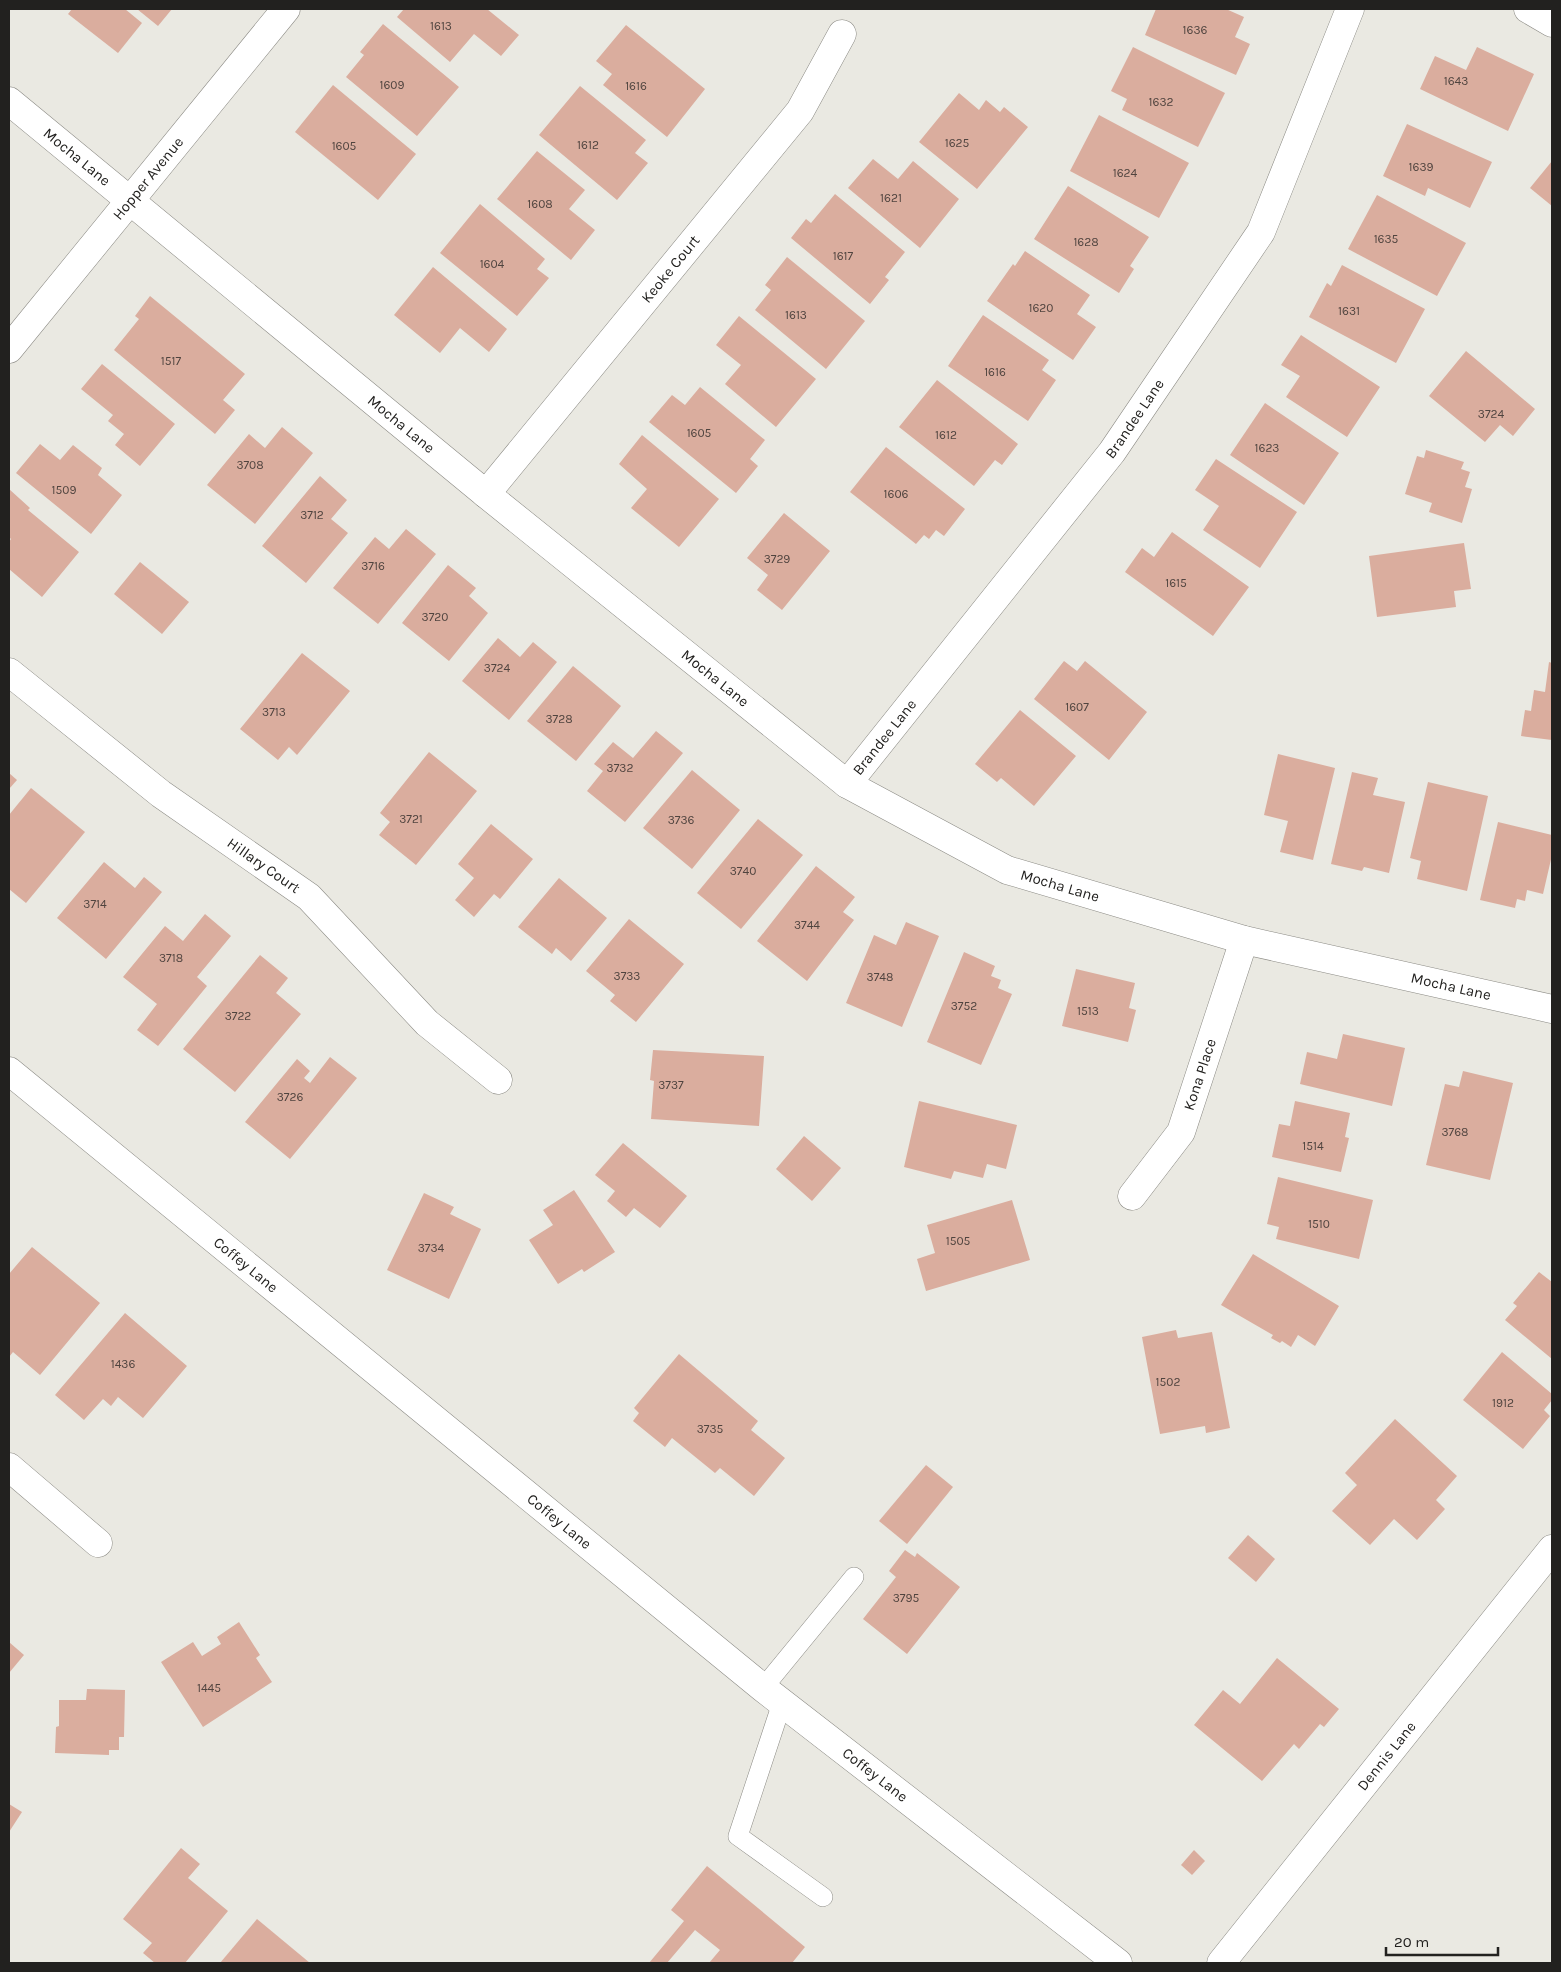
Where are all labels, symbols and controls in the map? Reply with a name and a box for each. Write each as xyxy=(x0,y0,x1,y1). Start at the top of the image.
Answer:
house number: 1613 xyxy=(430,19,452,33)
house number: 1636 xyxy=(1183,23,1208,37)
house number: 1643 xyxy=(1444,74,1468,88)
house number: 1609 xyxy=(380,78,404,92)
house number: 1616 xyxy=(625,79,647,93)
house number: 1632 xyxy=(1149,95,1173,109)
street label: Mocha Lane xyxy=(40,124,114,190)
street label: Hopper Avenue xyxy=(109,133,187,224)
house number: 1625 xyxy=(945,136,970,150)
house number: 1612 xyxy=(577,138,599,152)
house number: 1605 xyxy=(332,139,357,153)
house number: 1639 xyxy=(1409,160,1433,174)
house number: 1624 xyxy=(1113,166,1138,180)
house number: 1621 xyxy=(880,191,902,205)
house number: 1608 xyxy=(527,197,553,211)
street label: Keoke Court xyxy=(637,231,704,307)
house number: 1635 xyxy=(1374,232,1399,246)
house number: 1628 xyxy=(1073,235,1099,249)
house number: 1617 xyxy=(833,249,854,263)
house number: 1604 xyxy=(480,257,505,271)
house number: 1620 xyxy=(1029,301,1053,315)
house number: 1631 xyxy=(1338,304,1360,318)
house number: 1613 xyxy=(785,308,807,322)
house number: 1517 xyxy=(161,354,182,368)
house number: 1616 xyxy=(984,365,1006,379)
street label: Brandee Lane xyxy=(1101,376,1168,462)
street label: Mocha Lane xyxy=(364,391,438,457)
house number: 3724 xyxy=(1478,407,1504,421)
house number: 1605 xyxy=(687,426,712,440)
house number: 1612 xyxy=(935,428,957,442)
house number: 1623 xyxy=(1255,441,1279,455)
house number: 3708 xyxy=(236,458,264,472)
house number: 1509 xyxy=(52,483,76,497)
house number: 1606 xyxy=(884,487,909,501)
house number: 3712 xyxy=(300,508,324,522)
house number: 3729 xyxy=(764,552,790,566)
house number: 3716 xyxy=(361,559,385,573)
house number: 1615 xyxy=(1165,576,1187,590)
house number: 3720 xyxy=(422,610,448,624)
street label: Mocha Lane xyxy=(678,646,753,711)
house number: 3724 xyxy=(484,661,510,675)
street label: Brandee Lane xyxy=(849,696,920,779)
house number: 1607 xyxy=(1065,700,1089,714)
house number: 3713 xyxy=(262,705,286,719)
house number: 3728 xyxy=(545,712,573,726)
house number: 3732 xyxy=(607,761,633,775)
house number: 3721 xyxy=(399,812,423,826)
house number: 3736 xyxy=(668,813,694,827)
street label: Hillary Court xyxy=(224,834,304,897)
house number: 3740 xyxy=(730,864,756,878)
street label: Mocha Lane xyxy=(1018,865,1102,906)
house number: 3714 xyxy=(83,897,107,911)
house number: 3744 xyxy=(794,918,820,932)
house number: 3718 xyxy=(159,951,183,965)
house number: 3733 xyxy=(614,969,640,983)
street label: Mocha Lane xyxy=(1409,969,1493,1004)
house number: 3748 xyxy=(867,970,893,984)
house number: 3752 xyxy=(951,999,977,1013)
house number: 1513 xyxy=(1077,1004,1099,1018)
house number: 3722 xyxy=(225,1009,251,1023)
street label: Kona Place xyxy=(1180,1036,1220,1113)
house number: 3737 xyxy=(658,1078,684,1092)
house number: 3726 xyxy=(277,1090,303,1104)
house number: 3768 xyxy=(1442,1125,1468,1139)
house number: 1514 xyxy=(1302,1139,1324,1153)
house number: 1510 xyxy=(1308,1217,1330,1231)
street label: Coffey Lane xyxy=(210,1233,282,1296)
house number: 1505 xyxy=(946,1234,971,1248)
house number: 3734 xyxy=(418,1241,445,1255)
house number: 1436 xyxy=(111,1357,135,1371)
house number: 1502 xyxy=(1156,1375,1180,1389)
house number: 1912 xyxy=(1492,1396,1514,1410)
house number: 3735 xyxy=(697,1422,724,1436)
street label: Coffey Lane xyxy=(523,1490,595,1553)
house number: 3795 xyxy=(893,1591,919,1605)
house number: 1445 xyxy=(197,1681,221,1695)
street label: Dennis Lane xyxy=(1353,1718,1420,1794)
street label: Coffey Lane xyxy=(839,1744,911,1806)
scale bar xyxy=(1386,1924,1498,1956)
text: 20 m xyxy=(1394,1933,1429,1951)

